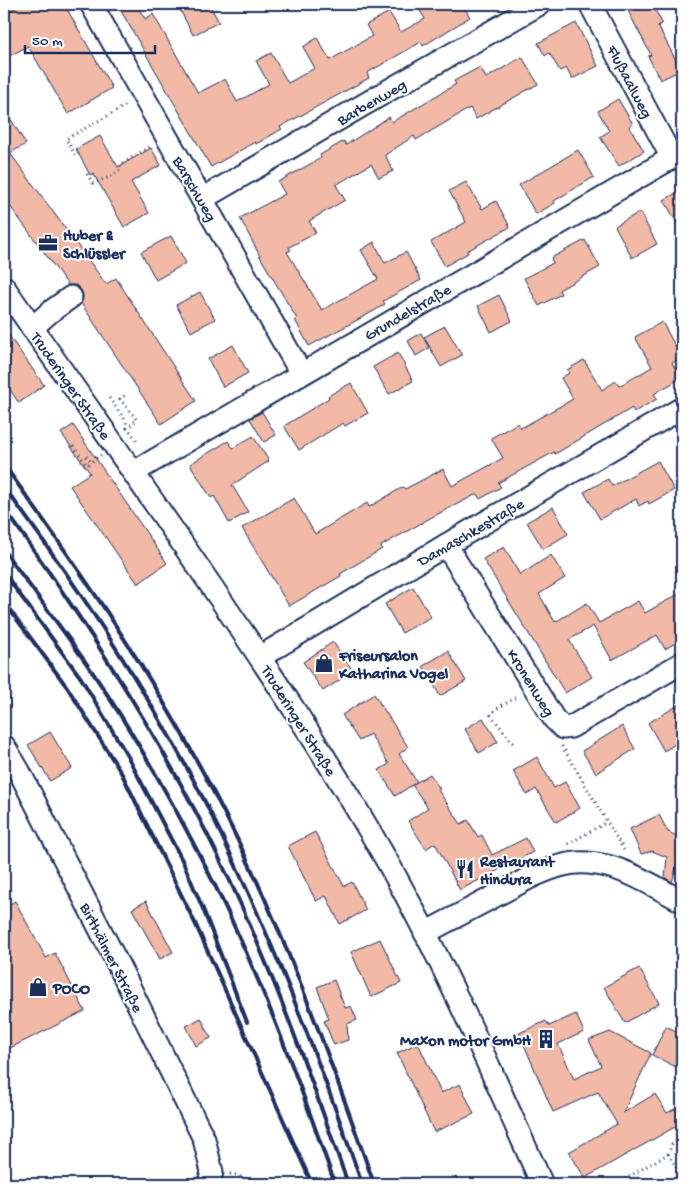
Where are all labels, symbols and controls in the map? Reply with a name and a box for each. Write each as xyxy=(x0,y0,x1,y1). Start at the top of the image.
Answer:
scale bar xyxy=(25,22,155,54)
text: 50 m xyxy=(32,33,63,51)
street label: Flußaalweg xyxy=(600,42,655,122)
street label: Barbenweg xyxy=(334,77,411,132)
street label: Barschweg xyxy=(166,153,219,226)
place label: Huber & Schlüssler xyxy=(63,228,127,265)
office icon: Huber & Schlüssler xyxy=(37,232,59,254)
street label: Grundelstraße xyxy=(362,281,456,347)
street label: Truderinger Straße xyxy=(24,329,114,445)
street label: Damaschkestraße xyxy=(414,495,529,573)
street label: Kronenweg xyxy=(501,647,557,721)
place label: Friseursalon Katharina Vogel xyxy=(338,648,449,685)
shop icon: Friseursalon Katharina Vogel xyxy=(313,652,335,674)
street label: Truderinger Straße xyxy=(255,662,339,781)
place label: Restaurant Hindura xyxy=(479,854,556,891)
restaurant icon: Restaurant Hindura xyxy=(454,858,476,880)
street label: Birthälmer Straße xyxy=(74,900,146,1017)
shop icon: POCO xyxy=(27,976,49,998)
place label: POCO xyxy=(52,981,90,1000)
building icon: Maxon motor GmbH xyxy=(535,1028,557,1050)
place label: Maxon motor GmbH xyxy=(400,1033,532,1052)

